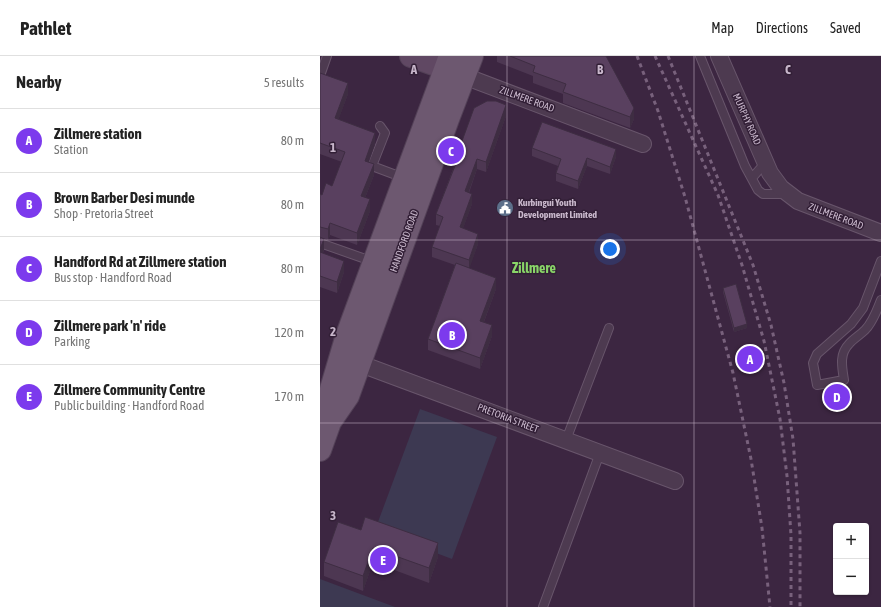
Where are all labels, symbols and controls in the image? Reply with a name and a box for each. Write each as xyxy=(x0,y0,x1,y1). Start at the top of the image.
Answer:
text: Pathlet xyxy=(20,17,71,39)
text: Map xyxy=(711,20,734,36)
text: Directions xyxy=(756,20,808,36)
text: Saved xyxy=(830,20,861,36)
text: A xyxy=(410,62,418,77)
text: B xyxy=(597,62,604,77)
text: C xyxy=(785,62,791,77)
text: Nearby xyxy=(16,72,62,92)
text: 5 results xyxy=(264,75,304,90)
street label: ZILLMERE ROAD xyxy=(498,84,556,114)
street label: MURPHY ROAD xyxy=(731,91,763,147)
text: Zillmere station xyxy=(54,125,142,142)
text: A xyxy=(26,133,32,148)
text: 80 m xyxy=(281,133,304,148)
pin: C xyxy=(438,136,464,166)
text: 1 xyxy=(330,140,336,155)
text: Station xyxy=(54,142,88,157)
text: Brown Barber Desi munde xyxy=(54,189,195,206)
text: B xyxy=(26,197,32,212)
text: 80 m xyxy=(281,197,304,212)
place label: Kurbingui Youth Development Limited xyxy=(518,197,597,220)
public building icon: Kurbingui Youth Development Limited xyxy=(495,198,515,218)
street label: ZILLMERE ROAD xyxy=(807,201,865,232)
text: Shop · Pretoria Street xyxy=(54,206,153,221)
street label: HANDFORD ROAD xyxy=(388,208,420,274)
your location xyxy=(600,239,620,259)
text: Handford Rd at Zillmere station xyxy=(54,253,227,270)
district label: Zillmere xyxy=(512,260,556,276)
text: C xyxy=(26,261,32,276)
text: 80 m xyxy=(281,261,304,276)
text: Bus stop · Handford Road xyxy=(54,270,172,285)
text: Zillmere park 'n' ride xyxy=(54,317,166,334)
pin: B xyxy=(439,320,465,350)
text: 2 xyxy=(330,324,336,339)
text: D xyxy=(25,325,33,340)
text: 120 m xyxy=(275,325,304,340)
text: Parking xyxy=(54,334,90,349)
pin: A xyxy=(737,344,763,374)
text: Zillmere Community Centre xyxy=(54,381,205,398)
pin: D xyxy=(824,382,850,412)
text: E xyxy=(26,389,32,404)
text: 170 m xyxy=(275,389,304,404)
text: Public building · Handford Road xyxy=(54,398,204,413)
street label: PRETORIA STREET xyxy=(476,401,541,435)
text: 3 xyxy=(330,508,336,523)
map controls xyxy=(833,523,869,595)
button: + xyxy=(833,523,869,559)
pin: E xyxy=(370,545,396,575)
button: − xyxy=(833,559,869,595)

